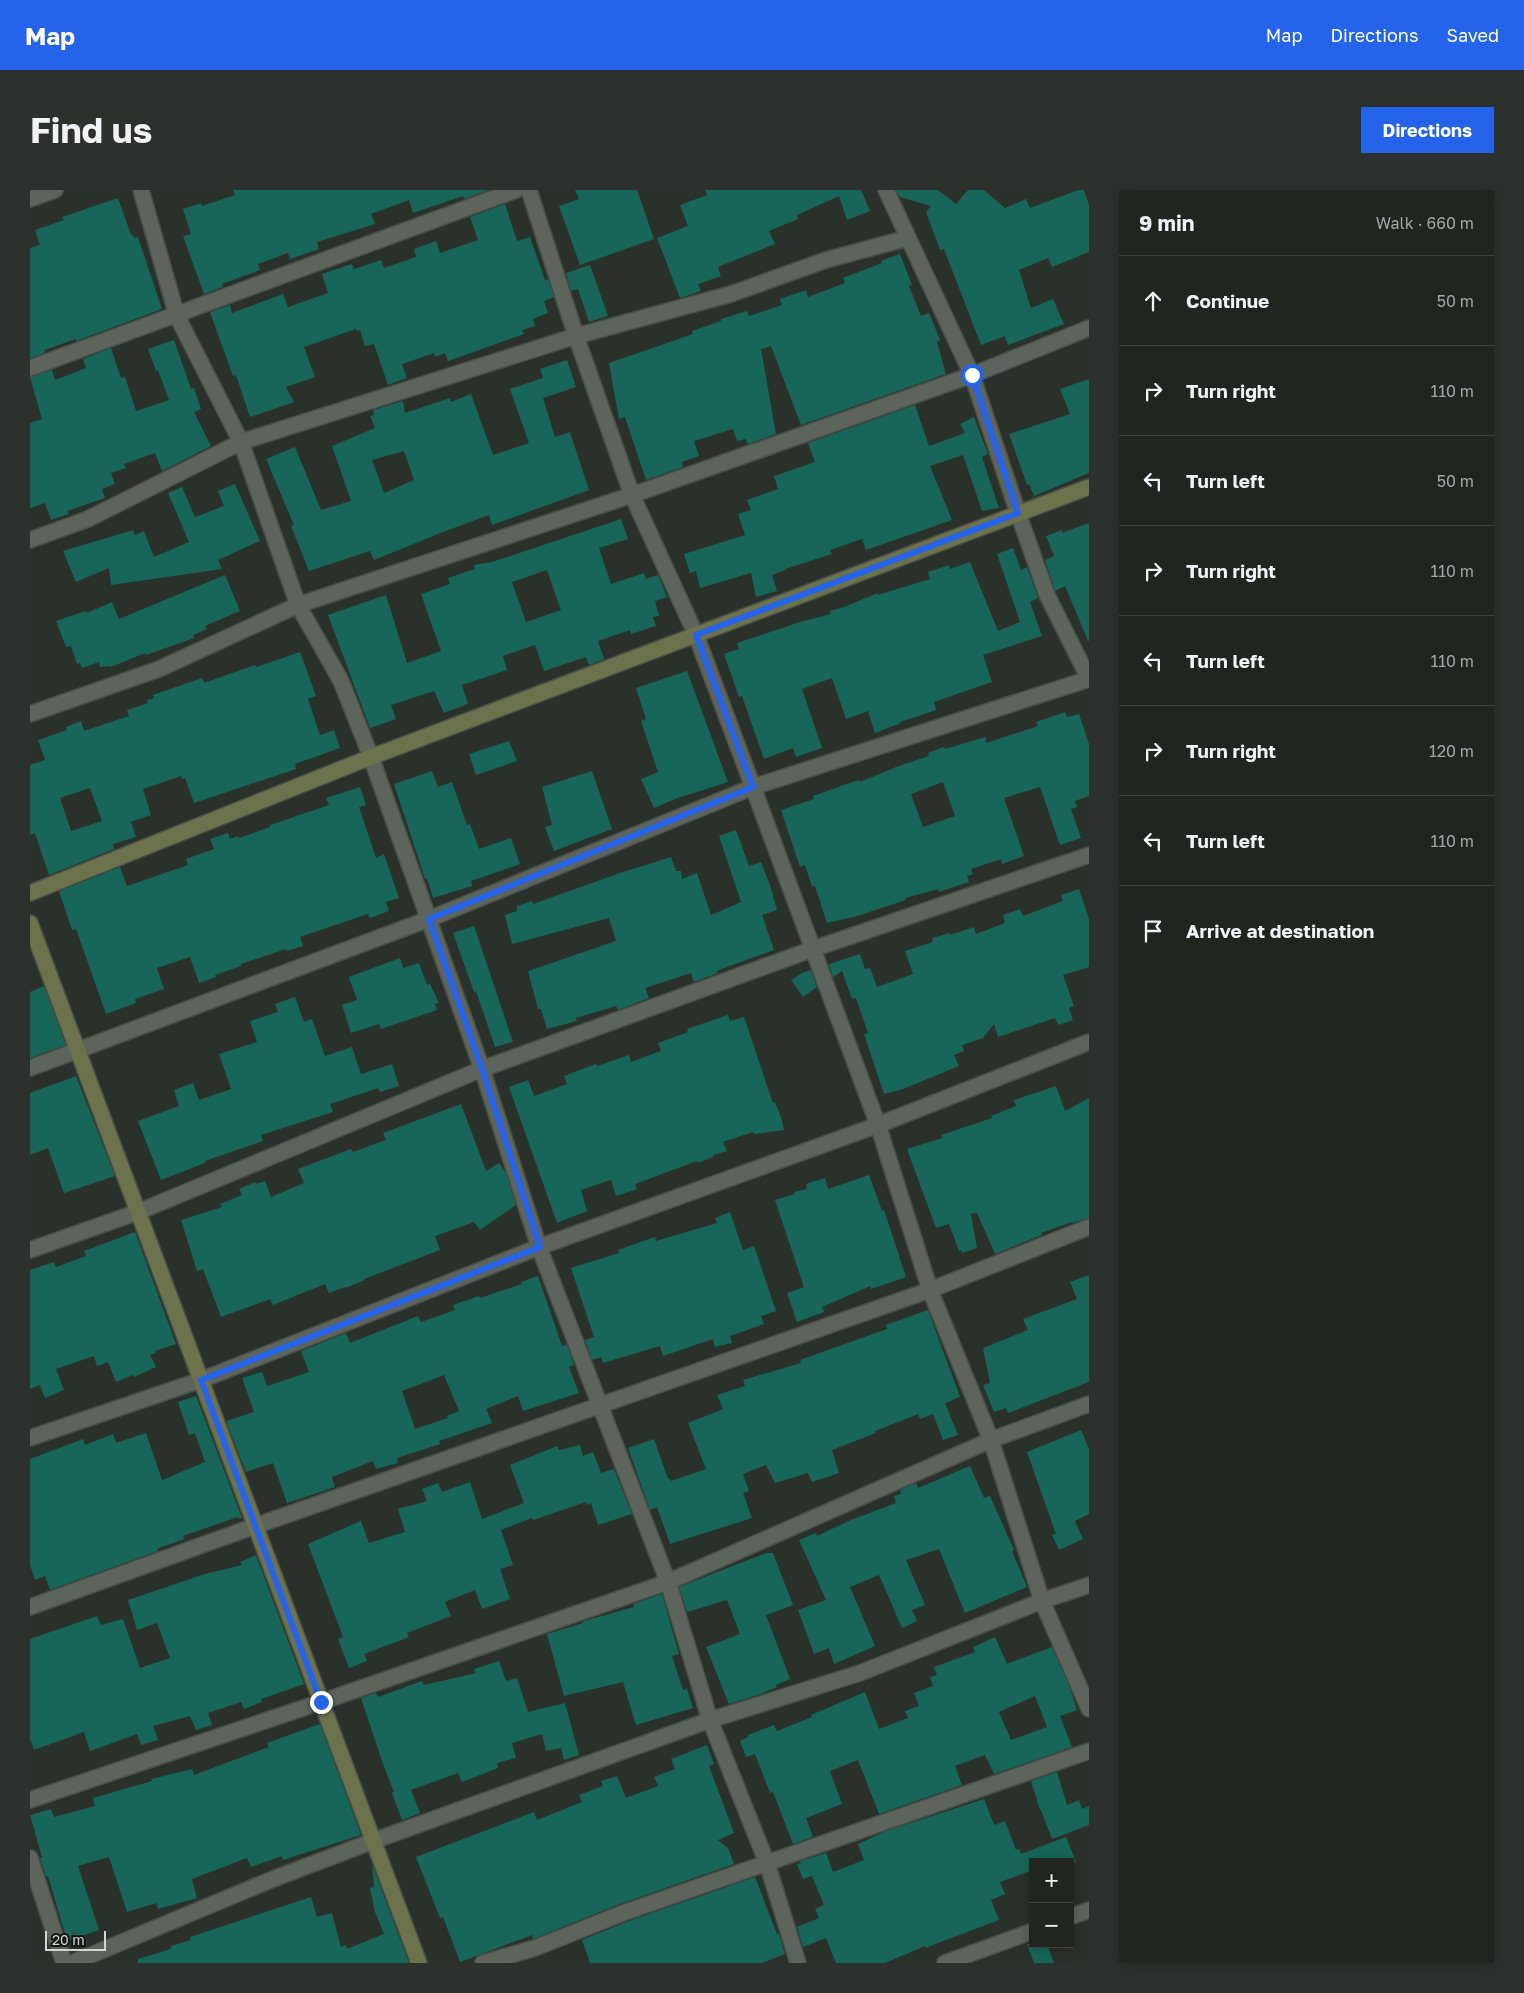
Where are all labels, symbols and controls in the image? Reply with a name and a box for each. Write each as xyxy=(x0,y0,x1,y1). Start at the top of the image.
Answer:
text: Map xyxy=(25,21,75,50)
text: Map xyxy=(1266,24,1302,46)
text: Directions xyxy=(1330,24,1418,46)
text: Saved xyxy=(1446,24,1499,46)
button: Directions xyxy=(1361,107,1494,153)
text: Find us xyxy=(30,109,152,151)
text: 9 min xyxy=(1139,210,1194,236)
text: Walk · 660 m xyxy=(1376,213,1474,233)
icon: ahead xyxy=(1139,287,1167,315)
text: Continue xyxy=(1186,289,1269,312)
text: 50 m xyxy=(1437,291,1474,311)
route start xyxy=(961,364,984,387)
icon: right xyxy=(1139,377,1167,405)
text: Turn right xyxy=(1186,379,1276,402)
text: 110 m xyxy=(1430,381,1474,401)
icon: left xyxy=(1139,467,1167,495)
text: Turn left xyxy=(1186,469,1265,492)
text: 50 m xyxy=(1437,471,1474,491)
icon: right xyxy=(1139,557,1167,585)
text: Turn right xyxy=(1186,559,1276,582)
text: 110 m xyxy=(1430,561,1474,581)
icon: left xyxy=(1139,647,1167,675)
text: Turn left xyxy=(1186,649,1265,672)
text: 110 m xyxy=(1430,651,1474,671)
icon: right xyxy=(1139,737,1167,765)
text: Turn right xyxy=(1186,739,1276,762)
text: 120 m xyxy=(1429,741,1474,761)
icon: left xyxy=(1139,827,1167,855)
text: Turn left xyxy=(1186,829,1265,852)
text: 110 m xyxy=(1430,831,1474,851)
icon: arrive xyxy=(1139,917,1167,945)
text: Arrive at destination xyxy=(1186,919,1374,942)
route end xyxy=(310,1691,333,1714)
map controls xyxy=(1029,1858,1074,1948)
button: + xyxy=(1029,1858,1074,1903)
button: − xyxy=(1029,1903,1074,1948)
scale bar xyxy=(45,1928,106,1951)
text: 20 m xyxy=(52,1931,85,1948)

